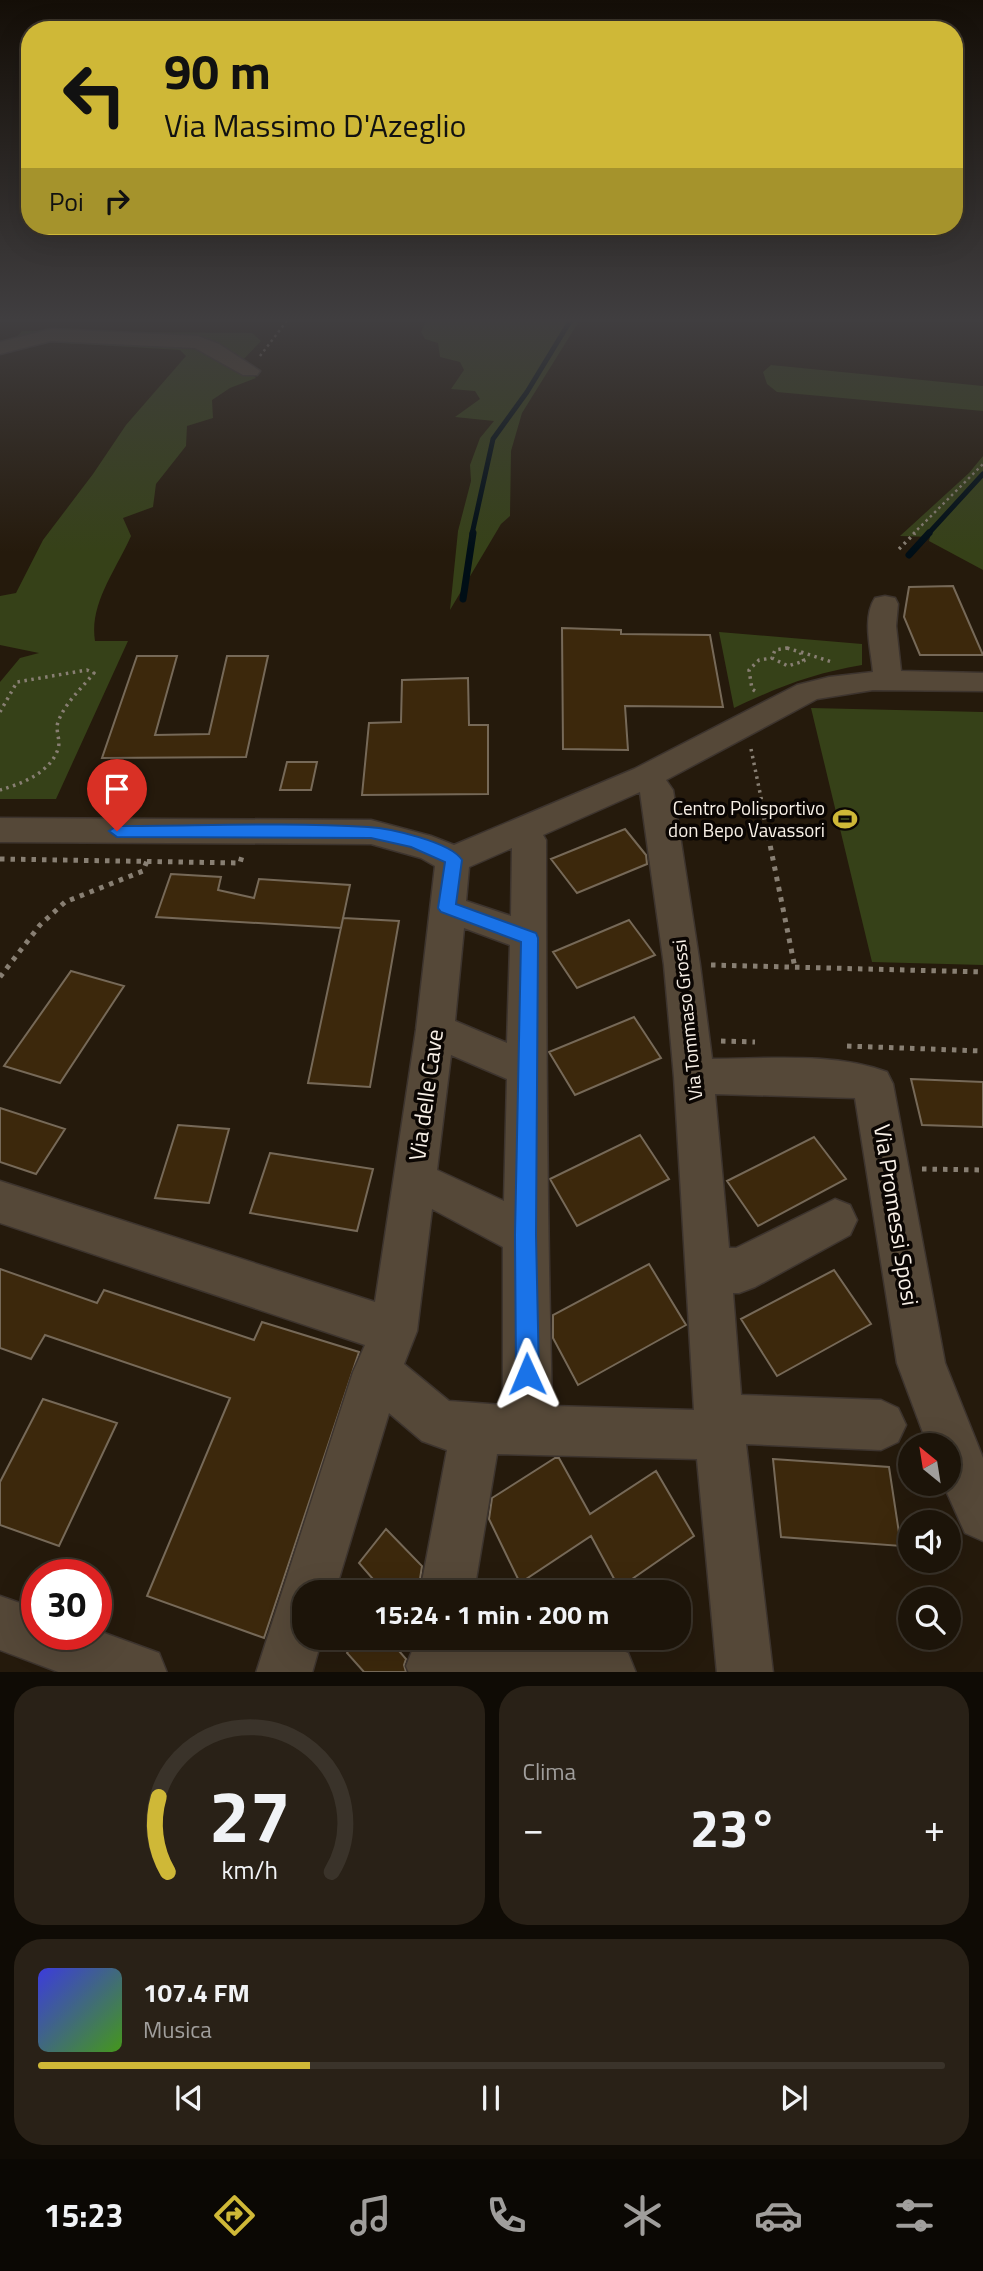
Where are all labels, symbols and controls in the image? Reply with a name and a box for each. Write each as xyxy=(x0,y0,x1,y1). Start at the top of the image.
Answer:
text: 90 m xyxy=(164,33,271,108)
icon: left xyxy=(49,49,140,140)
text: Via Massimo D'Azeglio xyxy=(164,101,466,149)
text: Poi xyxy=(49,182,84,221)
icon: right xyxy=(98,182,136,220)
pin xyxy=(87,759,147,831)
icon: arrive xyxy=(98,770,136,808)
place label: Centro Polisportivo don Bepo Vavassori xyxy=(668,793,825,844)
sports icon: Centro Polisportivo don Bepo Vavassori xyxy=(831,805,859,833)
street label: Via Tommaso Grossi xyxy=(664,938,709,1102)
street label: Via delle Cave xyxy=(399,1027,452,1163)
street label: Via Promessi Sposi xyxy=(865,1122,928,1308)
position arrow xyxy=(490,1337,564,1411)
north arrow xyxy=(898,1433,961,1496)
map controls xyxy=(898,1433,961,1650)
button: sound xyxy=(898,1510,961,1573)
speed limit sign: 30 xyxy=(21,1559,112,1650)
button: search xyxy=(898,1587,961,1650)
text: 15:24 · 1 min · 200 m xyxy=(374,1595,609,1634)
text: Clima xyxy=(523,1754,576,1789)
text: 27 xyxy=(208,1760,290,1870)
text: 23° xyxy=(690,1788,777,1867)
text: − xyxy=(523,1799,544,1857)
text: + xyxy=(924,1799,945,1857)
text: km/h xyxy=(221,1850,278,1888)
text: 107.4 FM xyxy=(143,1973,250,2012)
text: Musica xyxy=(143,2012,212,2047)
icon: previous xyxy=(170,2079,208,2117)
icon: pause xyxy=(472,2079,510,2117)
icon: next xyxy=(775,2079,813,2117)
text: 15:23 xyxy=(44,2191,123,2239)
icon: directions xyxy=(210,2191,259,2240)
icon: music xyxy=(346,2191,395,2240)
icon: phone xyxy=(482,2191,531,2240)
icon: climate xyxy=(618,2191,667,2240)
icon: car xyxy=(754,2191,803,2240)
icon: filters xyxy=(890,2191,939,2240)

